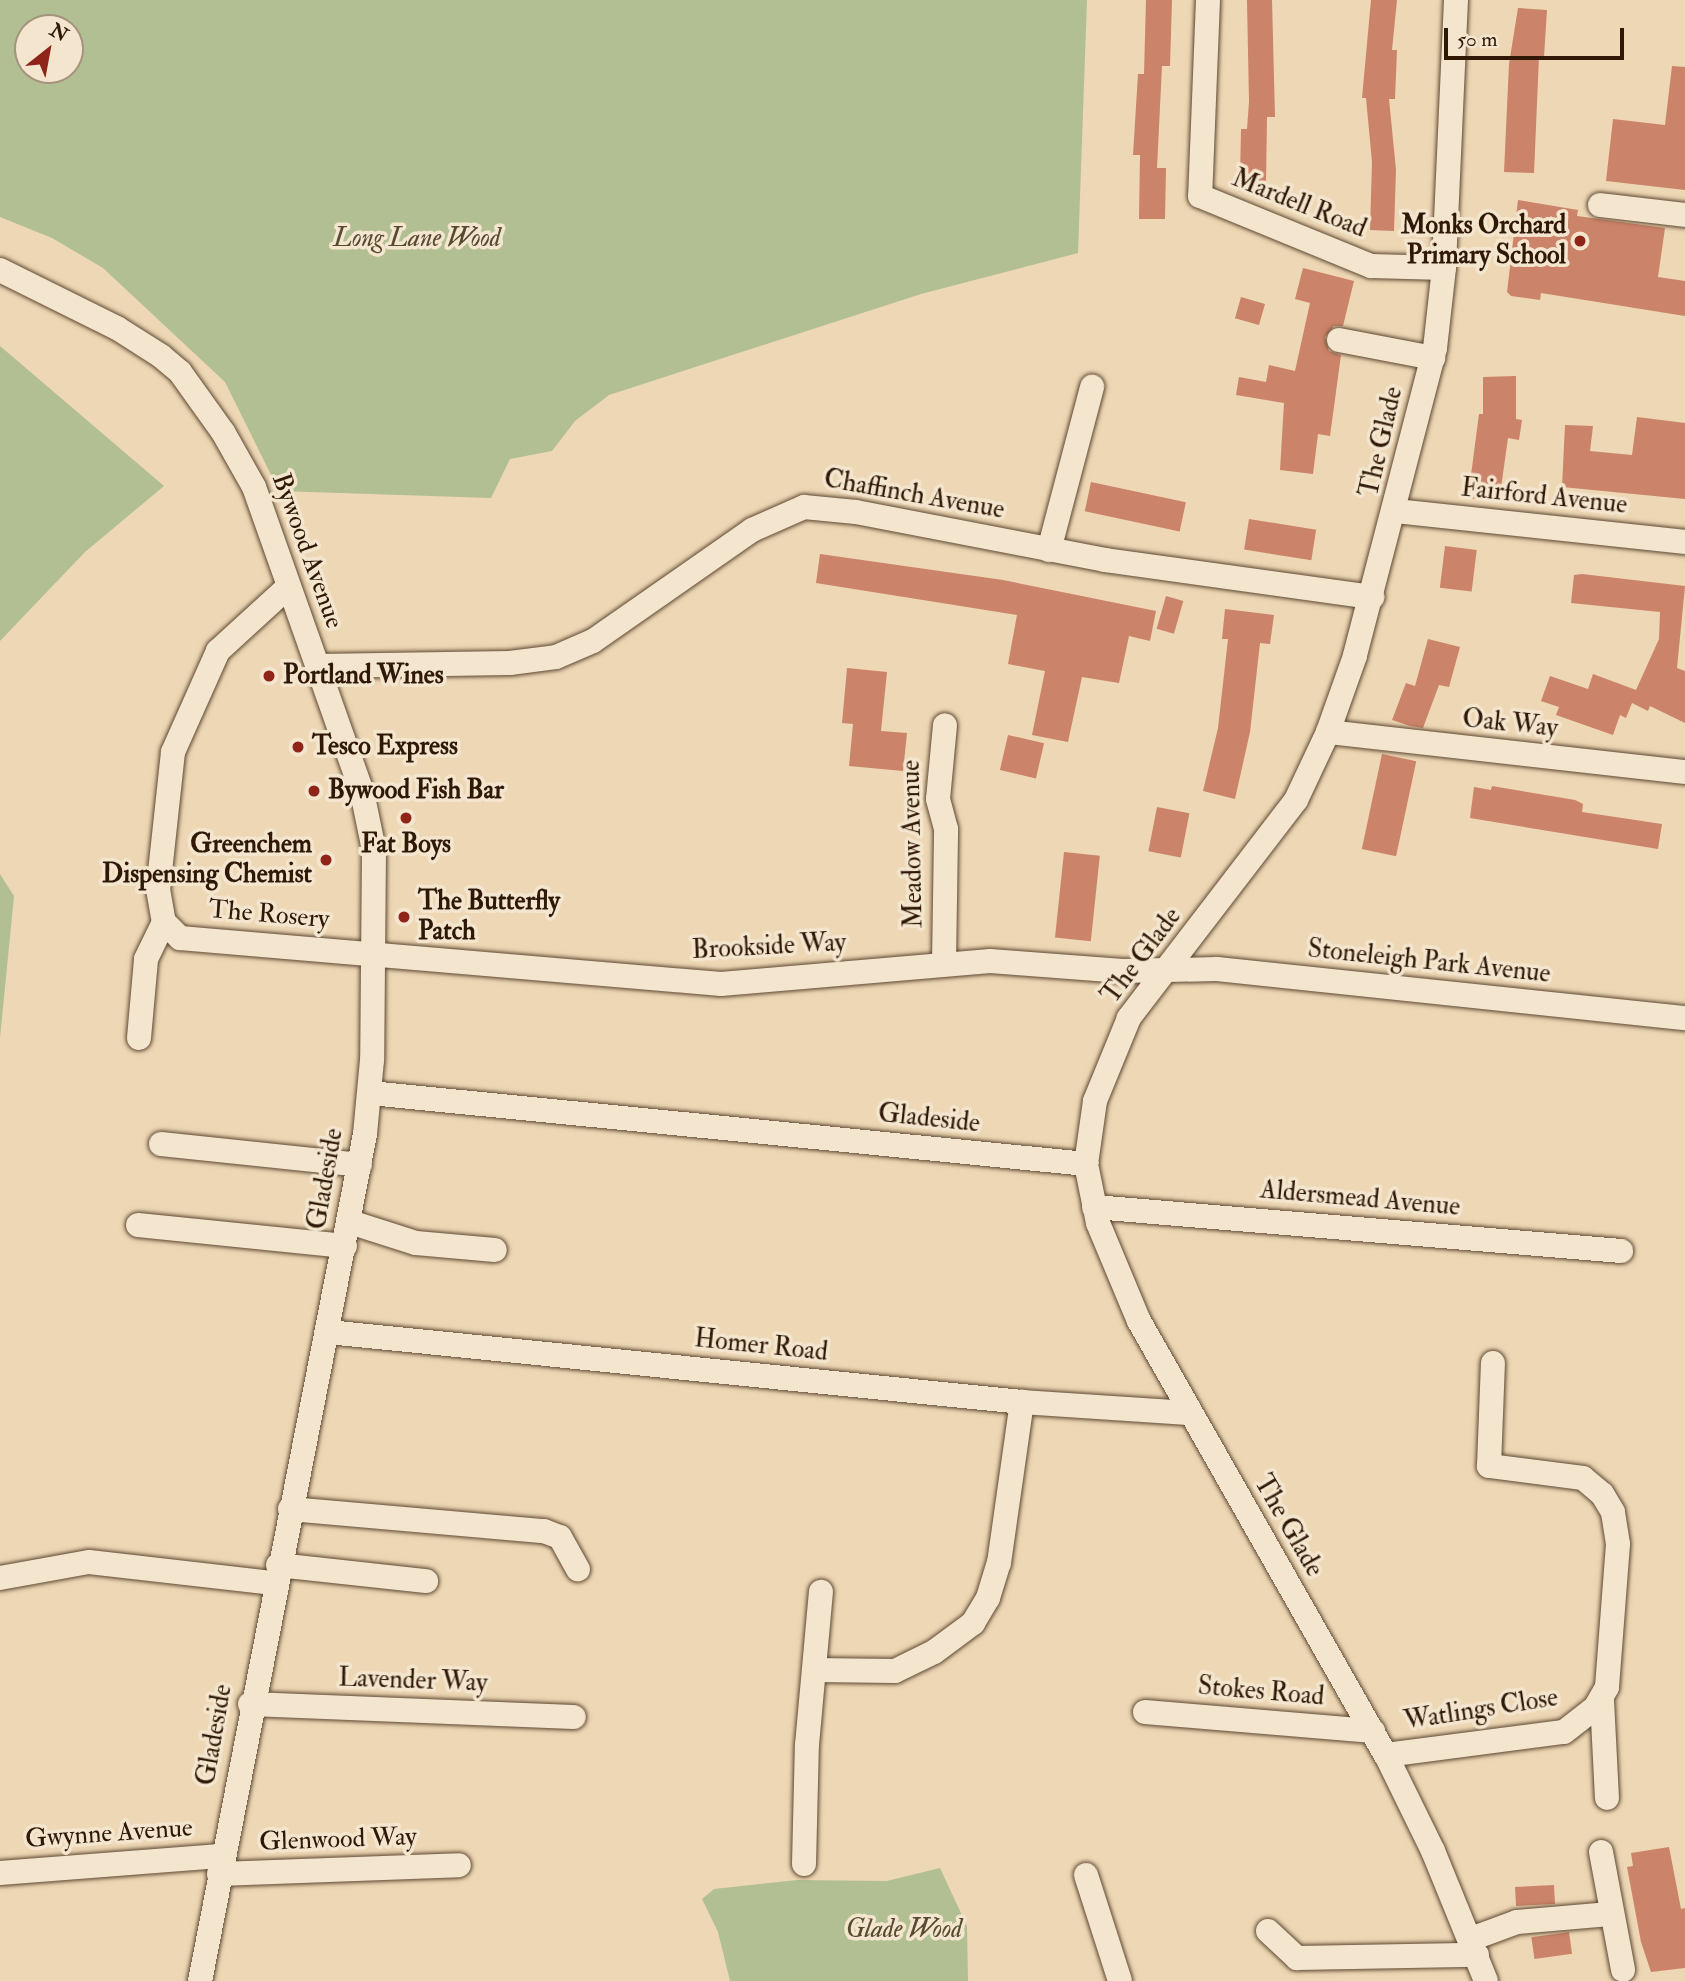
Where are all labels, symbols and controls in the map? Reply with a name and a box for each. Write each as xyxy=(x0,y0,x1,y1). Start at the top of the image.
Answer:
north arrow xyxy=(14,14,84,84)
scale bar xyxy=(1447,14,1627,58)
text: N xyxy=(45,18,72,47)
text: 50 m xyxy=(1457,26,1498,53)
street label: Mardell Road xyxy=(1227,163,1371,245)
place label: Monks Orchard Primary School xyxy=(1401,210,1566,272)
park label: Long Lane Wood xyxy=(333,223,501,255)
marker: Monks Orchard Primary School xyxy=(1572,233,1588,249)
street label: The Glade xyxy=(1354,384,1410,500)
street label: Chaffinch Avenue xyxy=(821,464,1007,526)
street label: Bywood Avenue xyxy=(264,469,350,633)
street label: Fairford Avenue xyxy=(1459,473,1629,521)
place label: Portland Wines xyxy=(283,660,444,692)
marker: Portland Wines xyxy=(261,668,277,684)
street label: Oak Way xyxy=(1461,703,1559,745)
place label: Tesco Express xyxy=(312,731,458,763)
marker: Tesco Express xyxy=(290,739,306,755)
street label: Meadow Avenue xyxy=(896,760,930,928)
place label: Bywood Fish Bar xyxy=(328,775,504,807)
marker: Bywood Fish Bar xyxy=(306,783,322,799)
marker: Fat Boys xyxy=(398,810,414,826)
place label: Greenchem Dispensing Chemist xyxy=(102,829,312,890)
place label: Fat Boys xyxy=(361,829,451,861)
marker: Greenchem Dispensing Chemist xyxy=(318,852,334,868)
place label: The Butterfly Patch xyxy=(418,886,560,948)
street label: The Rosery xyxy=(207,894,331,936)
street label: The Glade xyxy=(1096,902,1188,1010)
marker: The Butterfly Patch xyxy=(396,909,412,925)
street label: Brookside Way xyxy=(691,927,847,967)
street label: Stoneleigh Park Avenue xyxy=(1306,934,1552,990)
street label: Gladeside xyxy=(877,1098,981,1140)
street label: Gladeside xyxy=(302,1126,350,1232)
street label: Aldersmead Avenue xyxy=(1259,1175,1461,1223)
street label: Homer Road xyxy=(693,1323,829,1369)
street label: The Glade xyxy=(1246,1470,1330,1582)
street label: Lavender Way xyxy=(338,1663,488,1699)
street label: Stokes Road xyxy=(1196,1671,1326,1713)
street label: Gladeside xyxy=(191,1682,239,1788)
street label: Watlings Close xyxy=(1402,1682,1560,1738)
street label: Gwynne Avenue xyxy=(24,1813,194,1855)
street label: Glenwood Way xyxy=(259,1822,417,1858)
park label: Glade Wood xyxy=(846,1914,962,1946)

